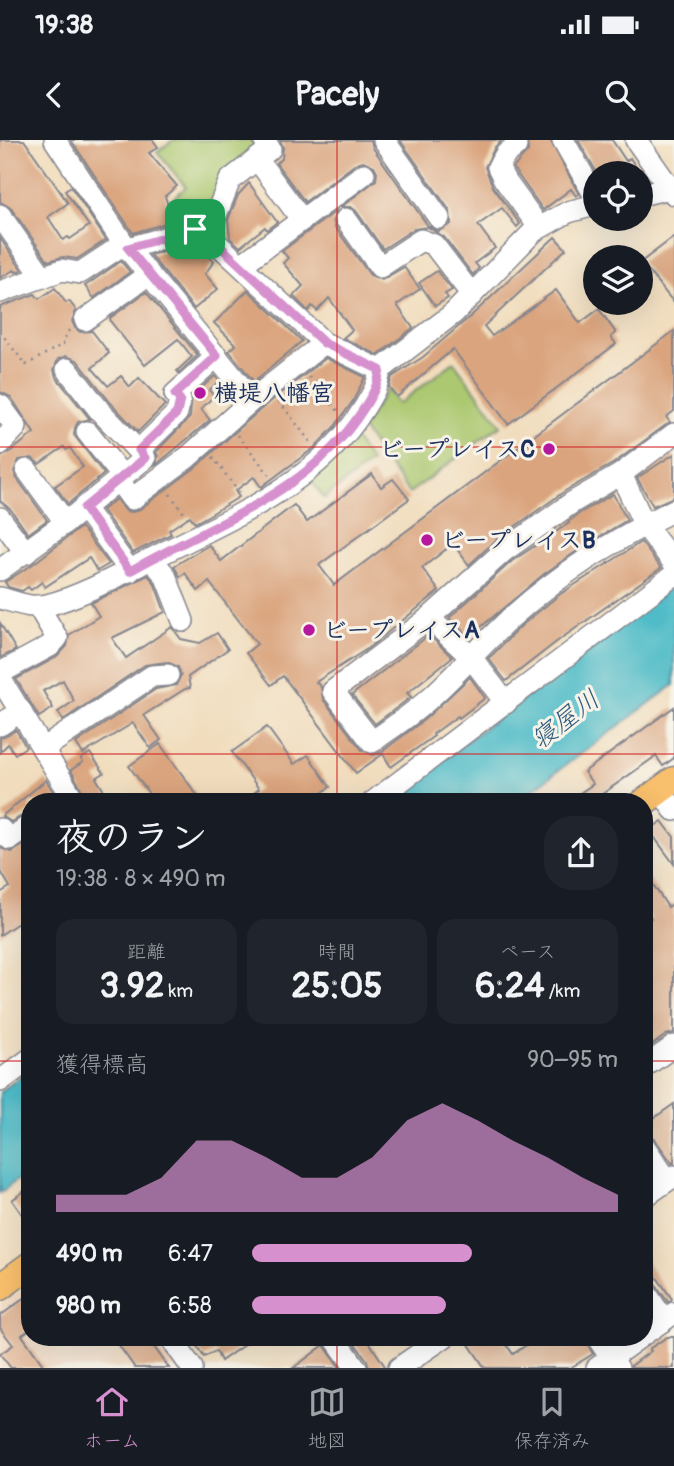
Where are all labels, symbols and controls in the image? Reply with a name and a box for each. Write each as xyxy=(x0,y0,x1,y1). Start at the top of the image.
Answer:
text: 19:38 xyxy=(35,9,93,41)
text: Pacely xyxy=(295,75,379,115)
icon: back xyxy=(35,76,73,114)
icon: search xyxy=(601,76,639,114)
map controls xyxy=(583,161,653,315)
button: locate xyxy=(583,161,653,231)
pin xyxy=(165,199,225,259)
icon: arrive xyxy=(176,210,214,248)
button: layers xyxy=(583,245,653,315)
place label: 横堤八幡宮 xyxy=(214,379,334,408)
marker: 横堤八幡宮 xyxy=(192,385,208,401)
place label: ビープレイスC xyxy=(379,435,535,464)
marker: ビープレイスC xyxy=(541,441,557,457)
place label: ビープレイスB xyxy=(441,526,596,555)
marker: ビープレイスB xyxy=(419,532,435,548)
place label: ビープレイスA xyxy=(323,616,480,645)
marker: ビープレイスA xyxy=(301,622,317,638)
water label: 寝屋川 xyxy=(525,684,606,756)
text: 夜のラン xyxy=(56,814,208,862)
button: share xyxy=(544,816,618,890)
text: 19:38 · 8 × 490 m xyxy=(56,864,225,893)
text: 距離 xyxy=(127,940,165,964)
text: 時間 xyxy=(318,940,356,964)
text: ペース xyxy=(500,940,556,964)
text: 3.92 xyxy=(99,964,164,1008)
text: 25:05 xyxy=(292,964,382,1008)
text: 6:24 xyxy=(475,964,545,1008)
text: km xyxy=(164,979,193,1003)
text: /km xyxy=(545,979,580,1003)
text: 90–95 m xyxy=(527,1045,618,1074)
text: 獲得標高 xyxy=(56,1050,148,1079)
text: 490 m xyxy=(56,1239,122,1268)
text: 6:47 xyxy=(168,1239,213,1268)
text: 980 m xyxy=(56,1291,121,1320)
text: 6:58 xyxy=(168,1291,212,1320)
tab: ホーム xyxy=(84,1383,140,1453)
tab: 地図 xyxy=(308,1383,346,1453)
tab: 保存済み xyxy=(514,1383,590,1453)

